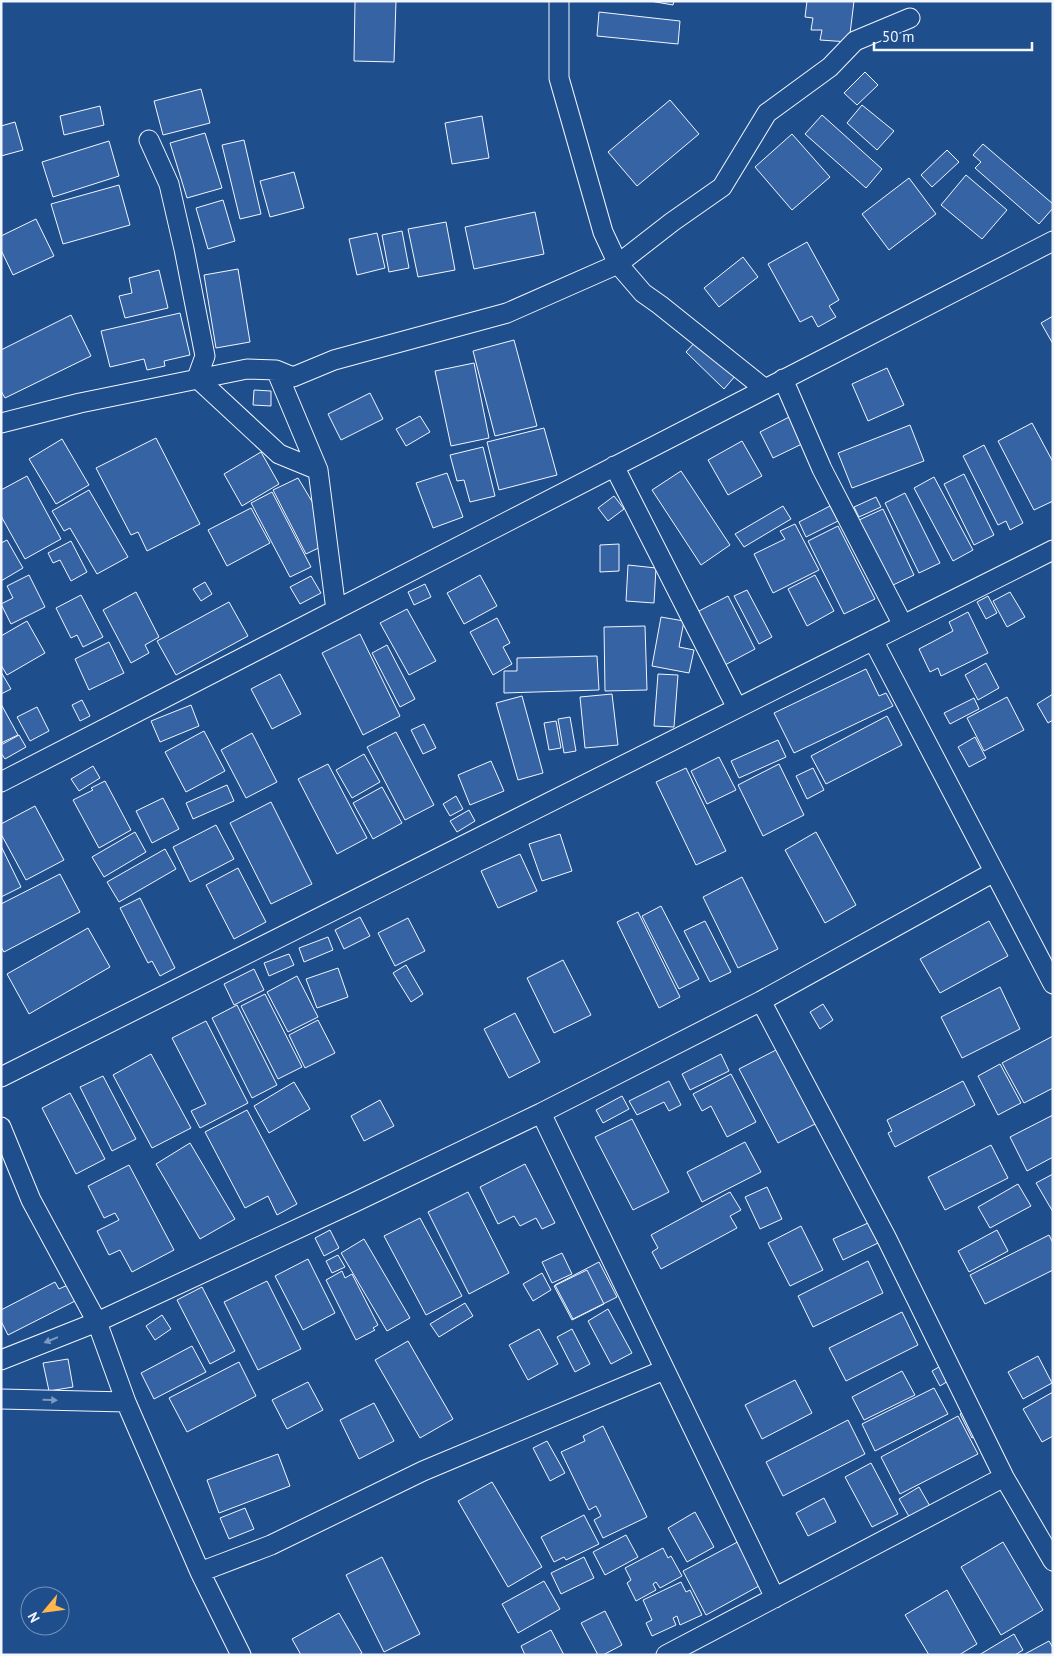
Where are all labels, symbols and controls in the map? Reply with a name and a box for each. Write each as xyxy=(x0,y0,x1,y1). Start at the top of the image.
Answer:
scale bar xyxy=(874,20,1032,52)
text: 50 m xyxy=(882,27,915,46)
one-way arrow xyxy=(44,1337,59,1344)
one-way arrow xyxy=(42,1396,58,1404)
north arrow xyxy=(20,1586,70,1636)
text: N xyxy=(24,1609,44,1626)

